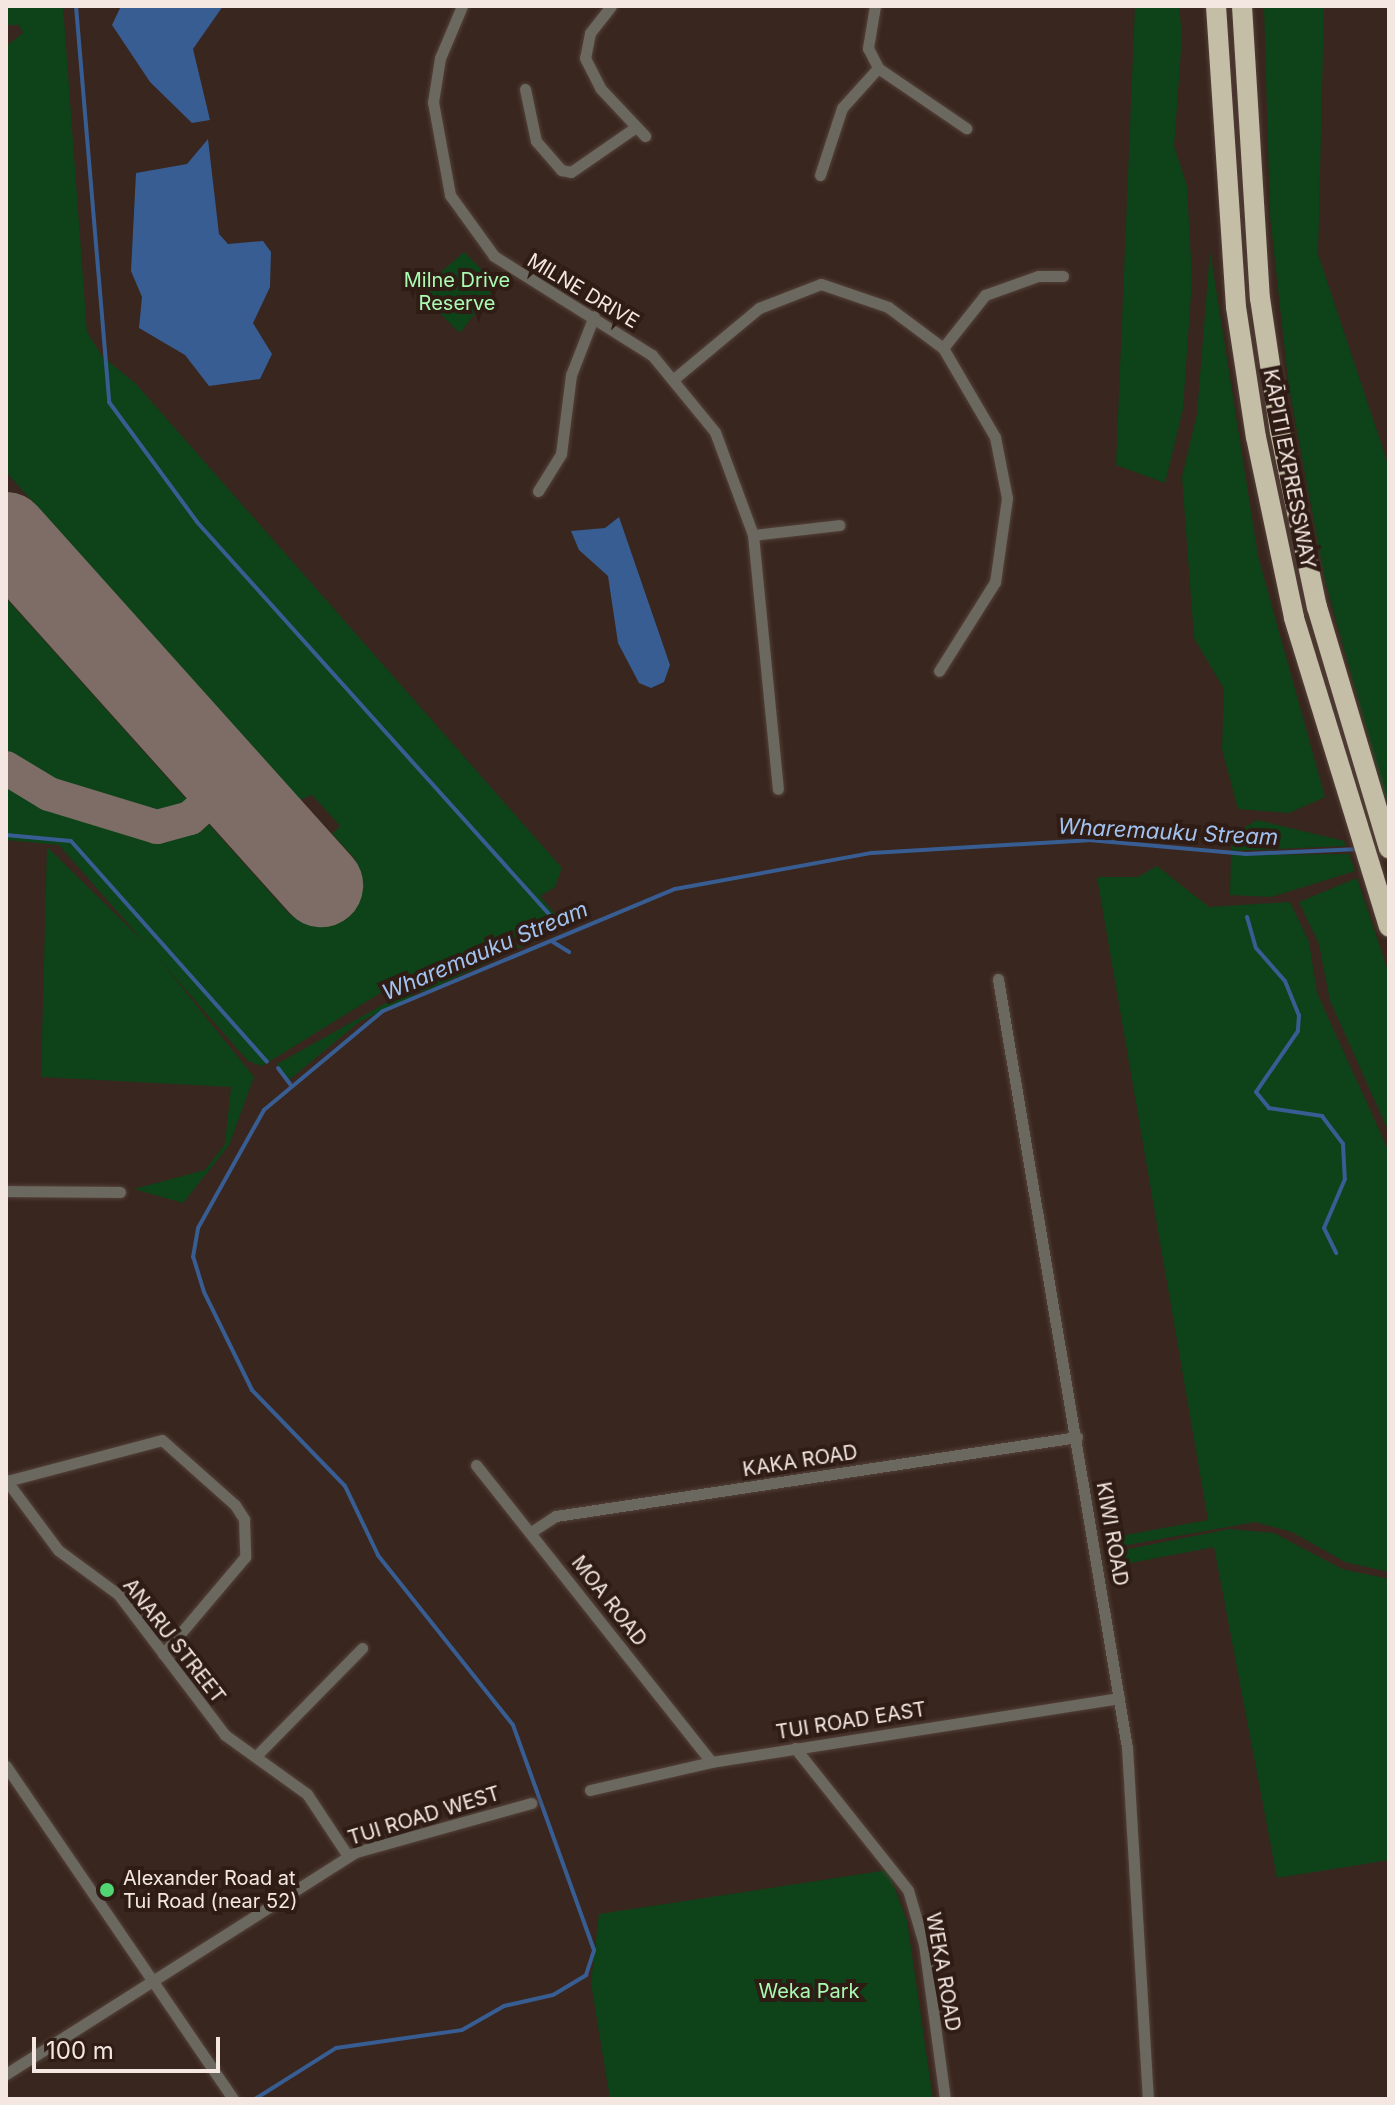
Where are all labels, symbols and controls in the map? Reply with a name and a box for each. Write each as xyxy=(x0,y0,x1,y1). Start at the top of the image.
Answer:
street label: MILNE DRIVE xyxy=(523,248,643,334)
park label: Milne Drive Reserve xyxy=(404,269,510,316)
street label: KĀPITI EXPRESSWAY xyxy=(1258,367,1320,571)
water label: Wharemauku Stream xyxy=(1057,813,1279,851)
water label: Wharemauku Stream xyxy=(378,896,592,1006)
street label: KAKA ROAD xyxy=(741,1440,859,1482)
street label: KIWI ROAD xyxy=(1091,1480,1133,1588)
street label: MOA ROAD xyxy=(566,1551,652,1651)
street label: ANARU STREET xyxy=(118,1574,230,1708)
street label: TUI ROAD EAST xyxy=(774,1697,928,1745)
street label: TUI ROAD WEST xyxy=(345,1781,503,1851)
place label: Alexander Road at Tui Road (near 52) xyxy=(123,1866,298,1913)
marker: Alexander Road at Tui Road (near 52) xyxy=(98,1881,116,1899)
street label: WEKA ROAD xyxy=(921,1911,965,2033)
park label: Weka Park xyxy=(758,1979,860,2003)
scale bar xyxy=(36,2021,224,2071)
text: 100 m xyxy=(46,2036,114,2065)

